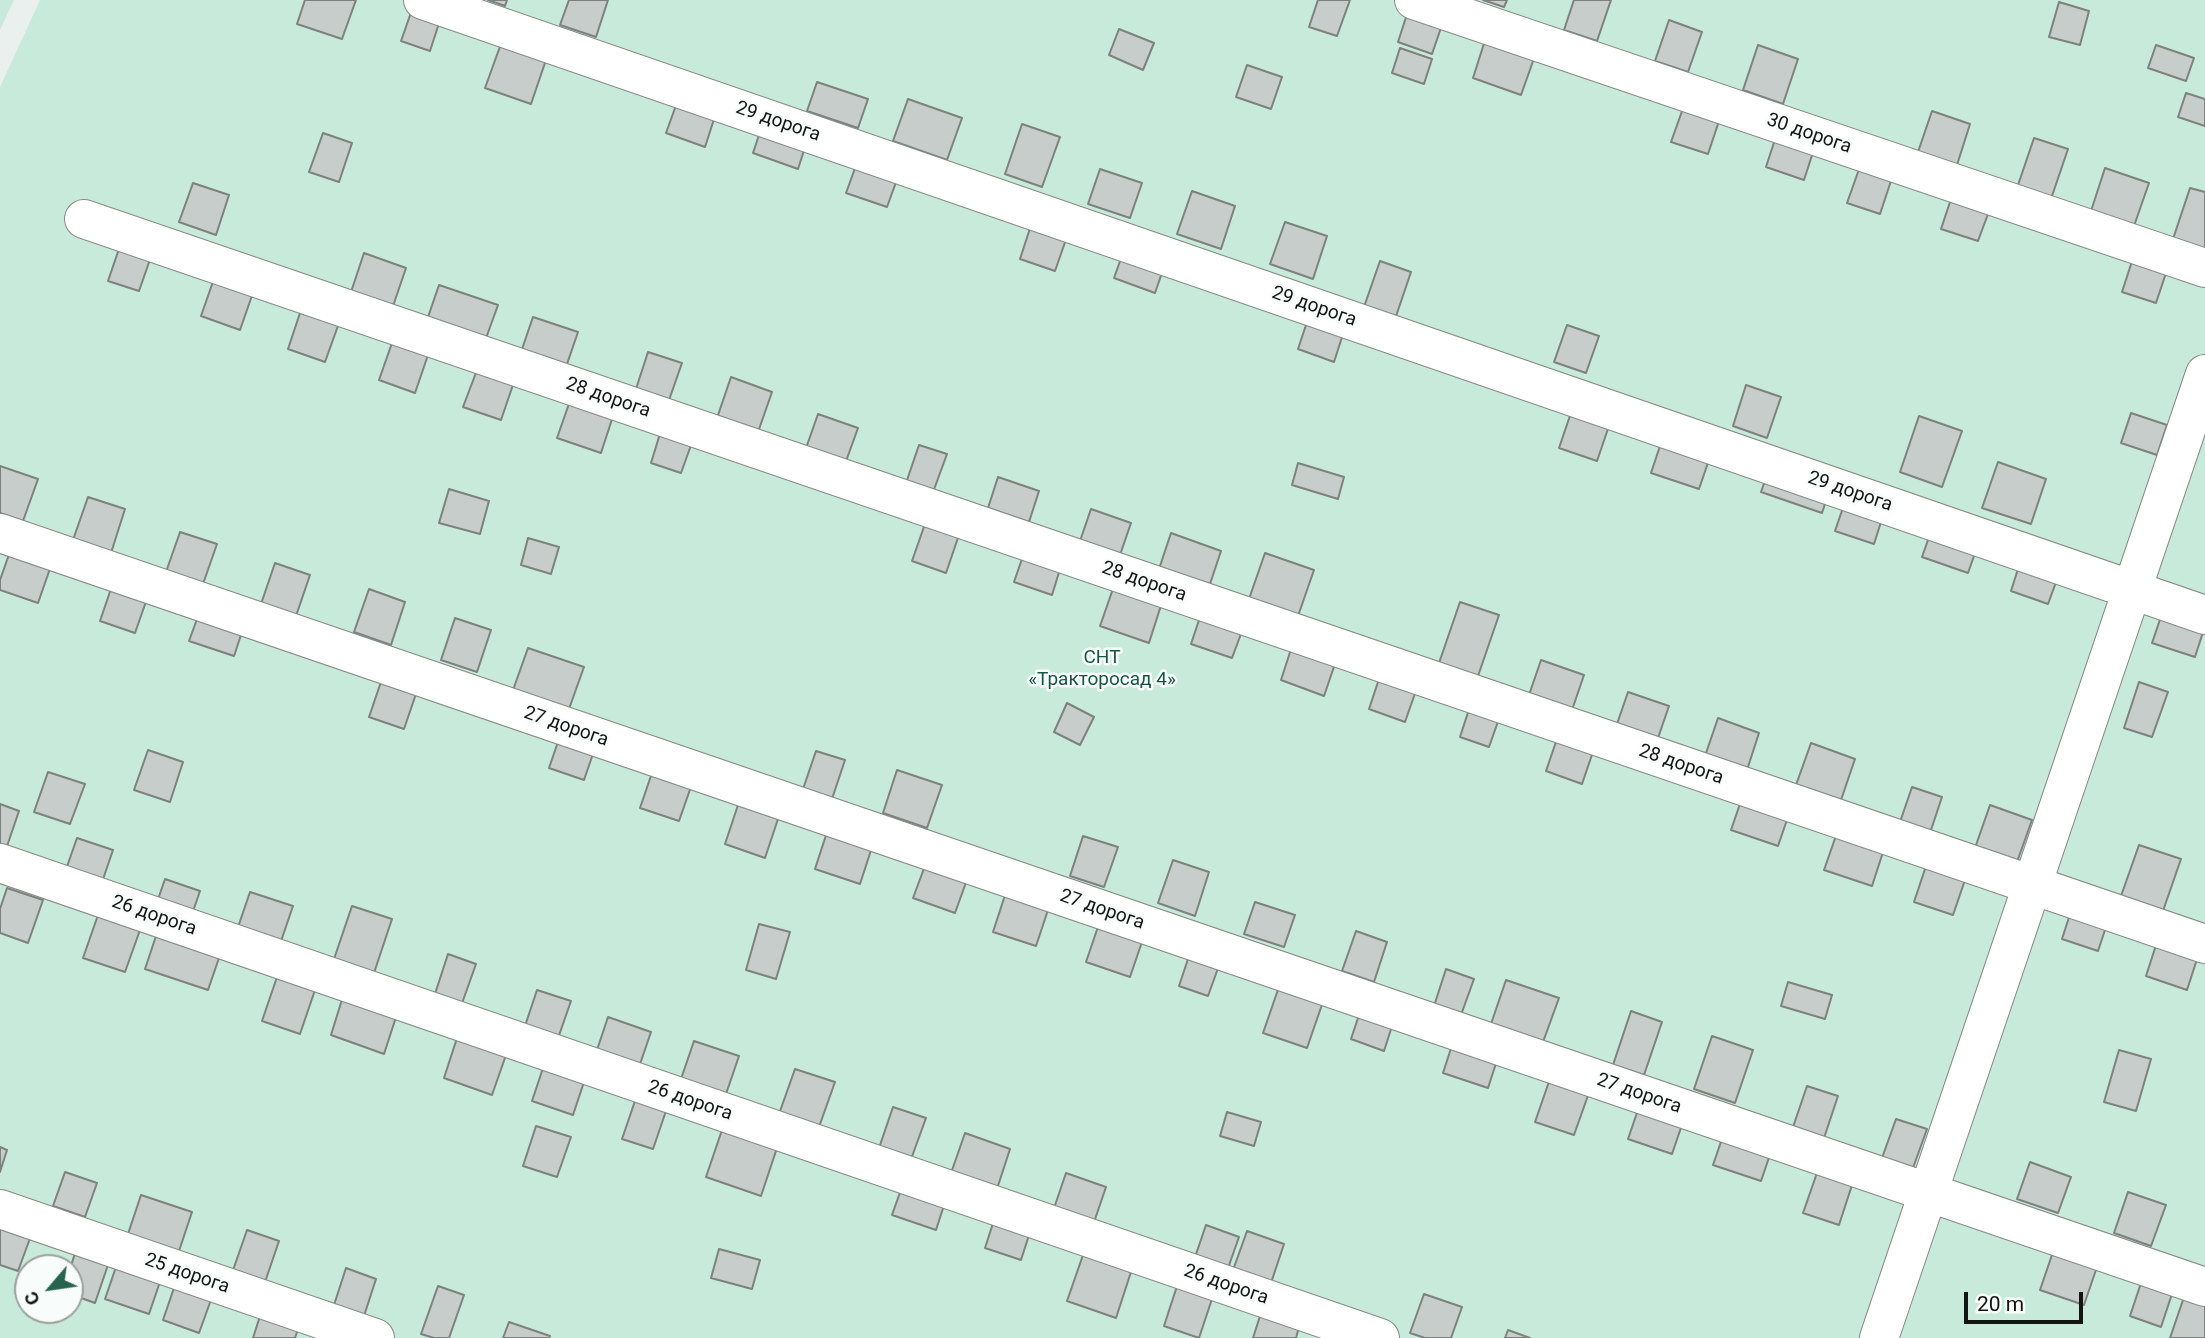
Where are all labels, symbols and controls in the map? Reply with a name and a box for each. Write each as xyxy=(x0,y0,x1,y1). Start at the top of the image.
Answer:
street label: 29 дорога xyxy=(733,97,823,147)
street label: 30 дорога xyxy=(1764,109,1854,159)
street label: 29 дорога xyxy=(1269,282,1359,332)
street label: 28 дорога xyxy=(563,373,653,423)
street label: 29 дорога xyxy=(1805,467,1895,517)
street label: 28 дорога xyxy=(1099,557,1189,607)
park label: СНТ «Тракторосад 4» xyxy=(1028,647,1176,691)
street label: 27 дорога xyxy=(521,702,611,752)
street label: 28 дорога xyxy=(1636,740,1726,790)
street label: 27 дорога xyxy=(1057,885,1147,935)
street label: 26 дорога xyxy=(109,891,199,941)
street label: 27 дорога xyxy=(1594,1069,1684,1119)
street label: 26 дорога xyxy=(645,1076,735,1126)
street label: 25 дорога xyxy=(142,1249,232,1299)
north arrow xyxy=(14,1254,84,1324)
street label: 26 дорога xyxy=(1181,1260,1271,1310)
scale bar xyxy=(1967,1278,2086,1322)
text: С xyxy=(19,1287,45,1309)
text: 20 m xyxy=(1977,1292,2024,1316)

